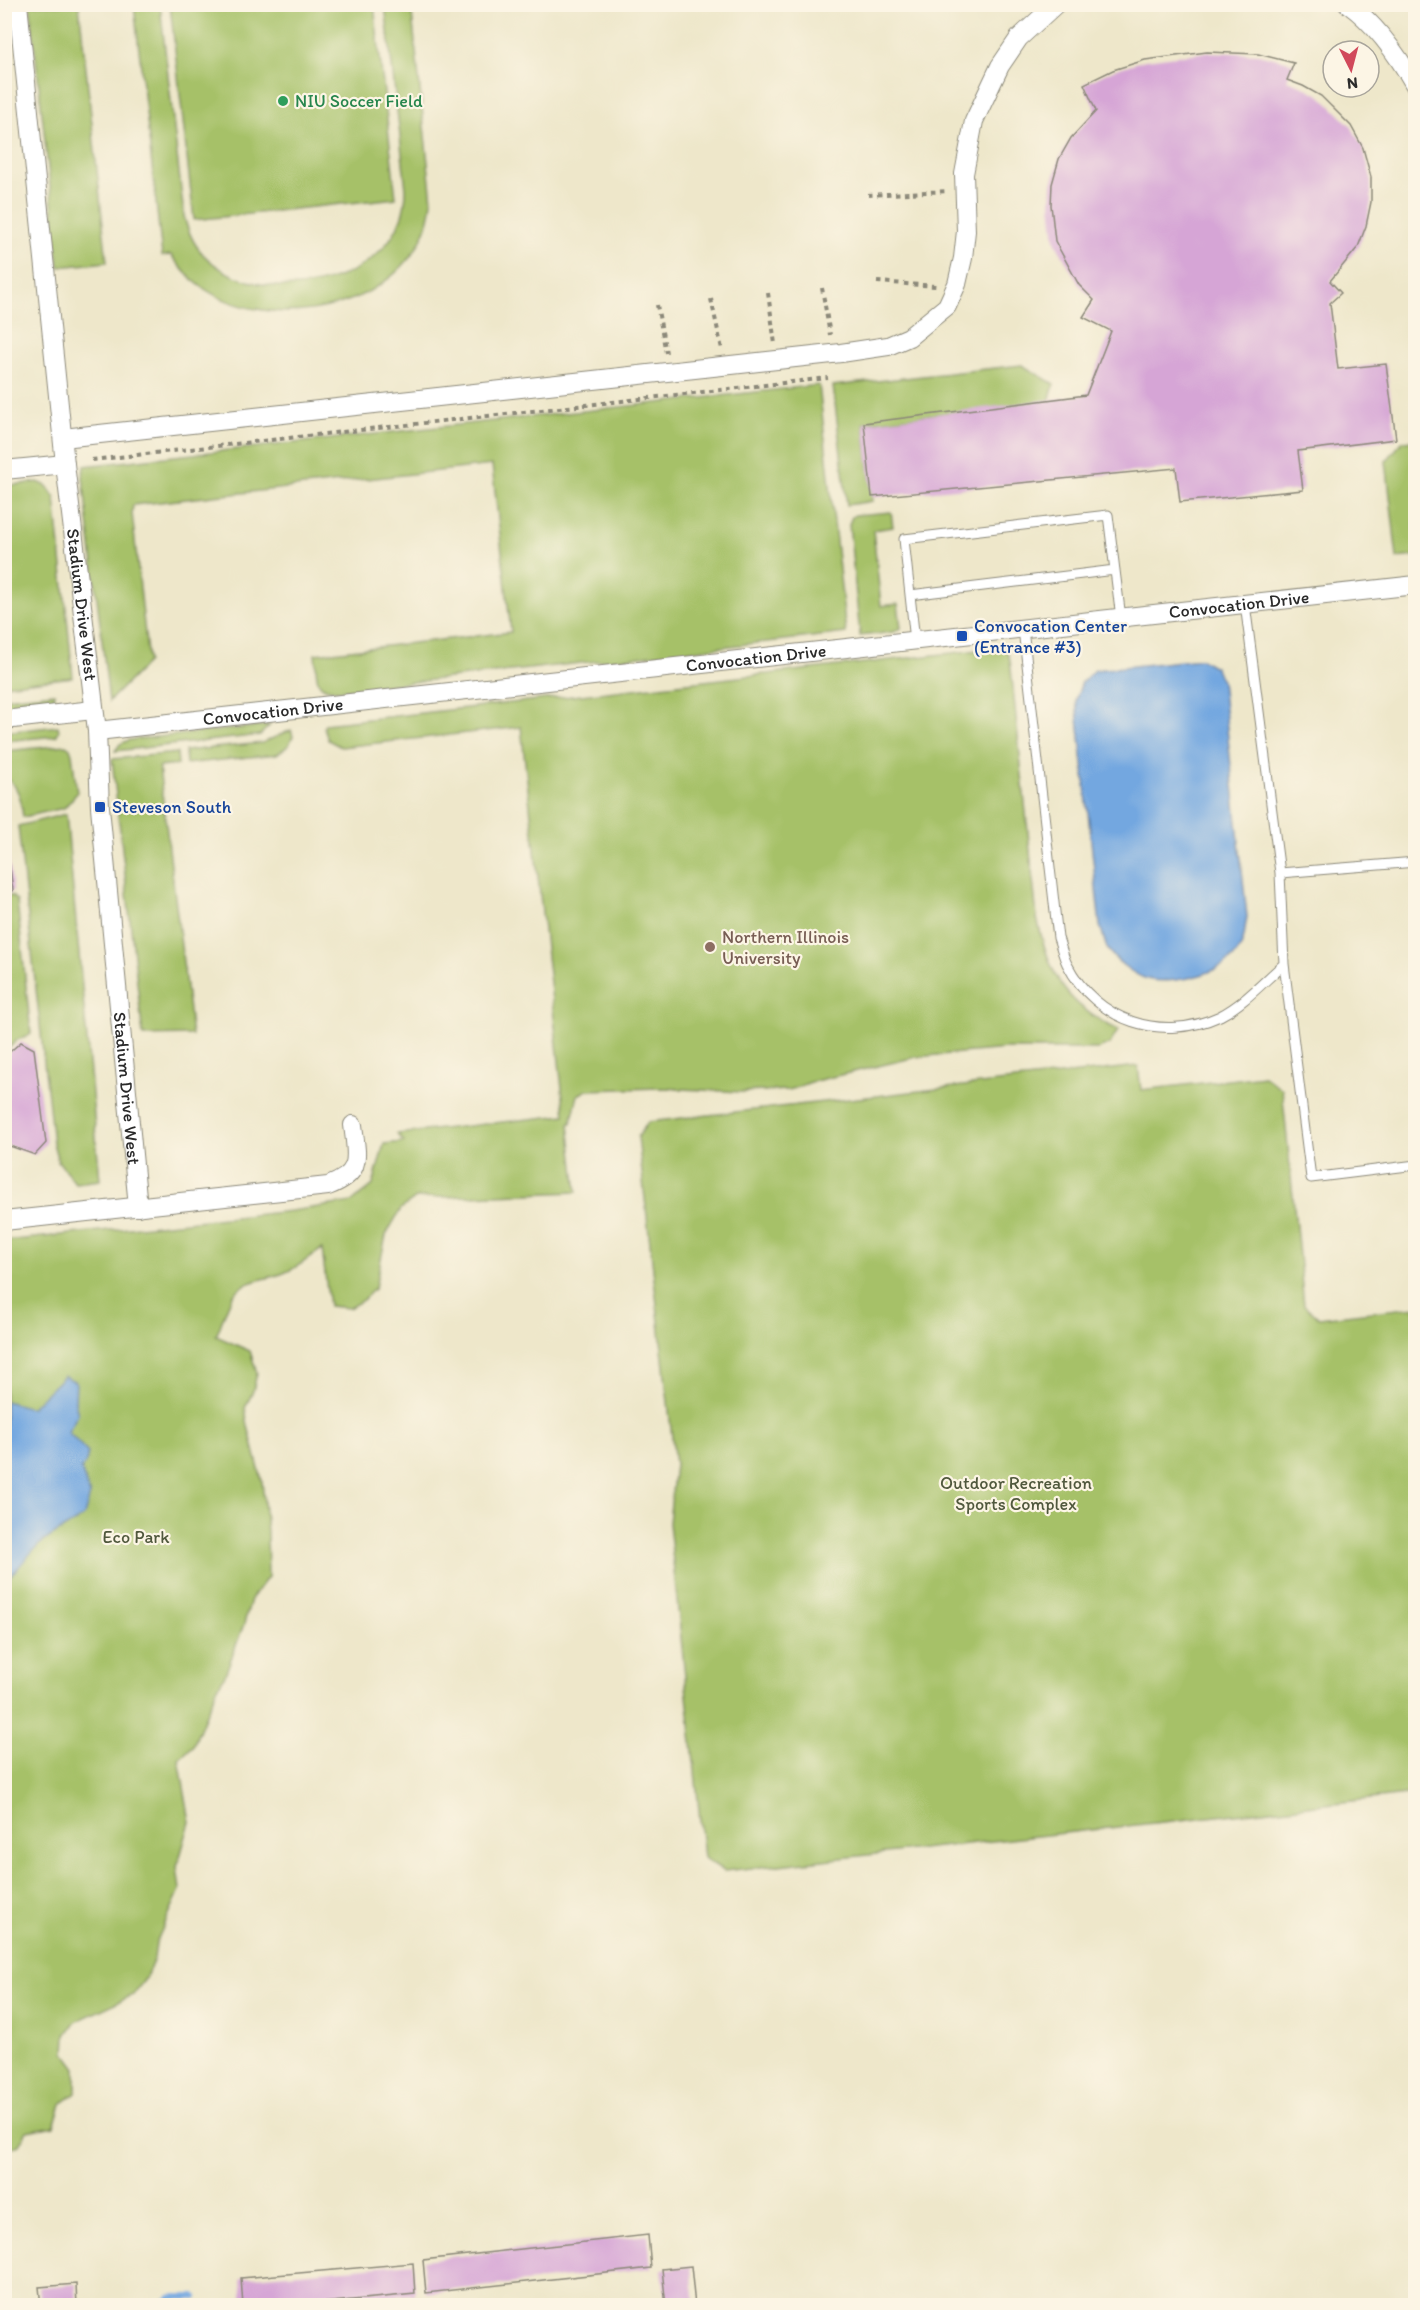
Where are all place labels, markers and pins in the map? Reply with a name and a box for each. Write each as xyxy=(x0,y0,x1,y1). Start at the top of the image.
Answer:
place label: NIU Soccer Field xyxy=(295,90,423,112)
marker: NIU Soccer Field xyxy=(276,94,290,108)
place label: Convocation Center (Entrance #3) xyxy=(974,615,1127,658)
marker: Convocation Center (Entrance #3) xyxy=(955,629,969,643)
place label: Steveson South xyxy=(112,796,232,818)
marker: Steveson South xyxy=(93,800,107,814)
place label: Northern Illinois University xyxy=(722,926,849,969)
marker: Northern Illinois University xyxy=(703,940,717,954)

